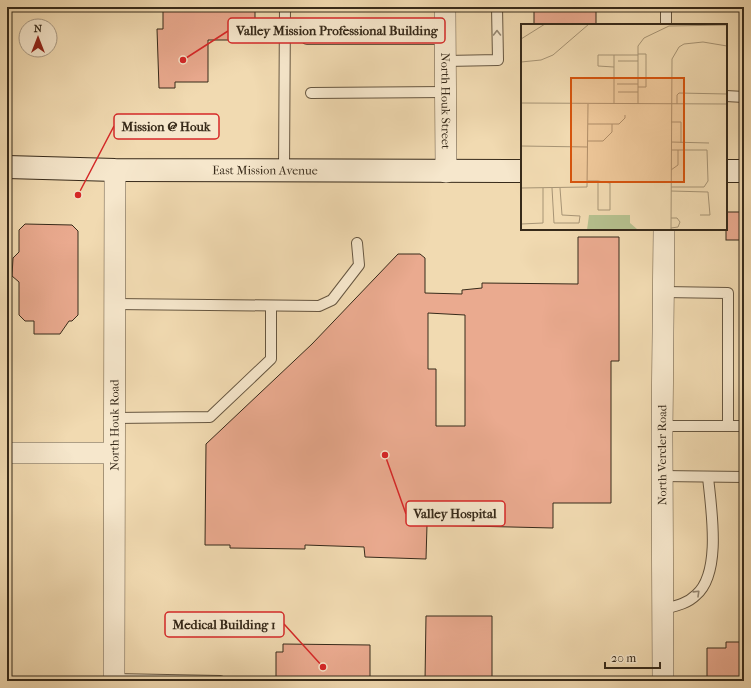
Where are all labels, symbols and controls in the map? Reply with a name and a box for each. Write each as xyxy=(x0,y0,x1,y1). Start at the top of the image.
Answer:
north arrow xyxy=(18,18,58,58)
callout: Valley Mission Professional Building xyxy=(228,18,445,43)
text: N xyxy=(34,22,43,35)
text: Valley Mission Professional Building xyxy=(235,23,439,39)
inset map xyxy=(521,24,727,230)
one-way arrow xyxy=(493,30,501,36)
street label: North Houk Street xyxy=(438,53,453,150)
callout: Mission @ Houk xyxy=(114,114,219,139)
text: Mission @ Houk xyxy=(120,119,212,134)
street label: East Mission Avenue xyxy=(212,163,318,177)
street label: North Houk Road xyxy=(107,379,122,471)
street label: North Vercler Road xyxy=(655,404,669,505)
callout: Valley Hospital xyxy=(406,501,505,526)
text: Valley Hospital xyxy=(412,506,497,522)
one-way arrow xyxy=(692,590,700,598)
callout: Medical Building 1 xyxy=(165,612,284,637)
text: Medical Building 1 xyxy=(171,617,276,633)
scale bar xyxy=(605,644,660,670)
text: 20 m xyxy=(611,651,636,665)

